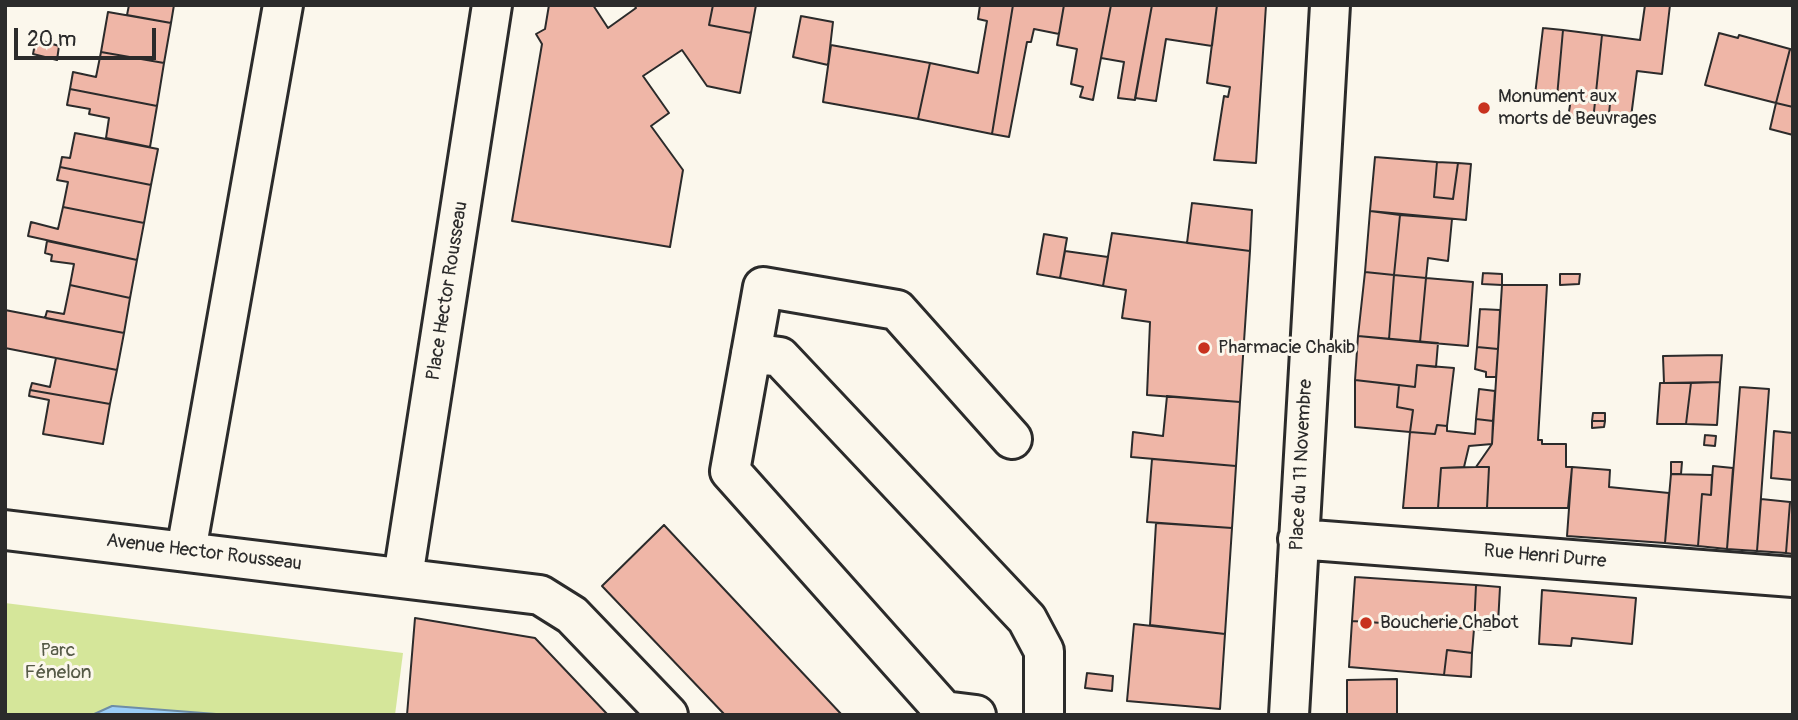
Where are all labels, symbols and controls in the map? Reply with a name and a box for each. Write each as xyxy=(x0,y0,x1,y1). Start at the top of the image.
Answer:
scale bar xyxy=(18,14,159,58)
text: 20 m xyxy=(27,26,76,53)
place label: Monument aux morts de Beuvrages xyxy=(1498,86,1656,130)
marker: Monument aux morts de Beuvrages xyxy=(1476,100,1492,116)
street label: Place Hector Rousseau xyxy=(423,200,473,382)
place label: Pharmacie Chakib xyxy=(1218,337,1355,359)
marker: Pharmacie Chakib xyxy=(1196,340,1212,356)
street label: Place du 11 Novembre xyxy=(1286,379,1318,551)
street label: Avenue Hector Rousseau xyxy=(105,530,303,576)
street label: Rue Henri Durre xyxy=(1483,540,1607,574)
place label: Boucherie Chabot xyxy=(1380,612,1519,634)
marker: Boucherie Chabot xyxy=(1358,615,1374,631)
park label: Parc Fénelon xyxy=(25,640,91,684)

